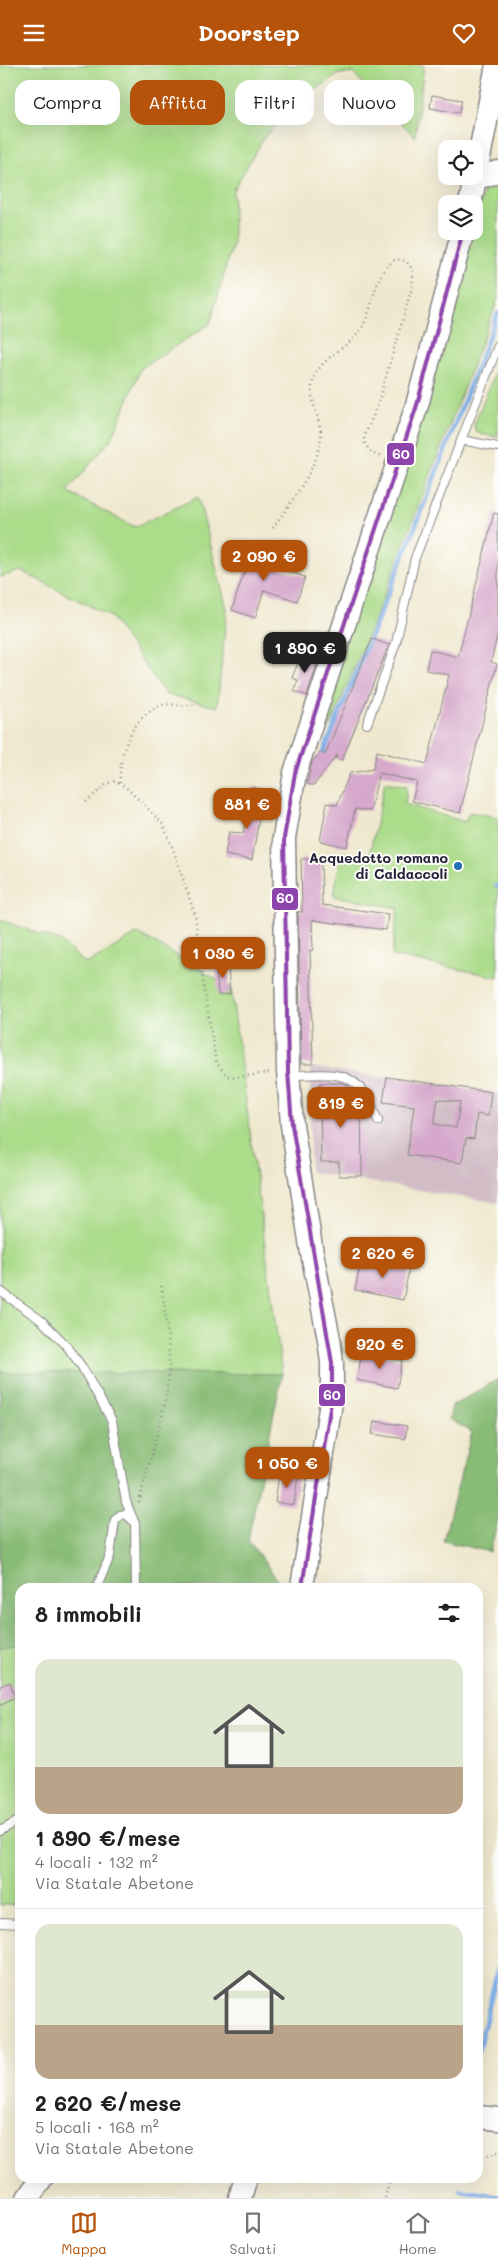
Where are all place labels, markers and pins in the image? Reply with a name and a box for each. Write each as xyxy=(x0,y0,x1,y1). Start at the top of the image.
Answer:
pin: 2 090 € xyxy=(218,539,310,582)
pin: 1 890 € xyxy=(259,631,351,674)
pin: 881 € xyxy=(212,787,282,830)
place label: Acquedotto romano di Caldaccoli xyxy=(309,848,448,883)
marker: Acquedotto romano di Caldaccoli xyxy=(452,860,464,872)
pin: 1 030 € xyxy=(177,937,269,979)
pin: 819 € xyxy=(306,1087,376,1129)
pin: 2 620 € xyxy=(337,1237,429,1279)
pin: 920 € xyxy=(345,1327,415,1370)
pin: 1 050 € xyxy=(241,1447,333,1489)

